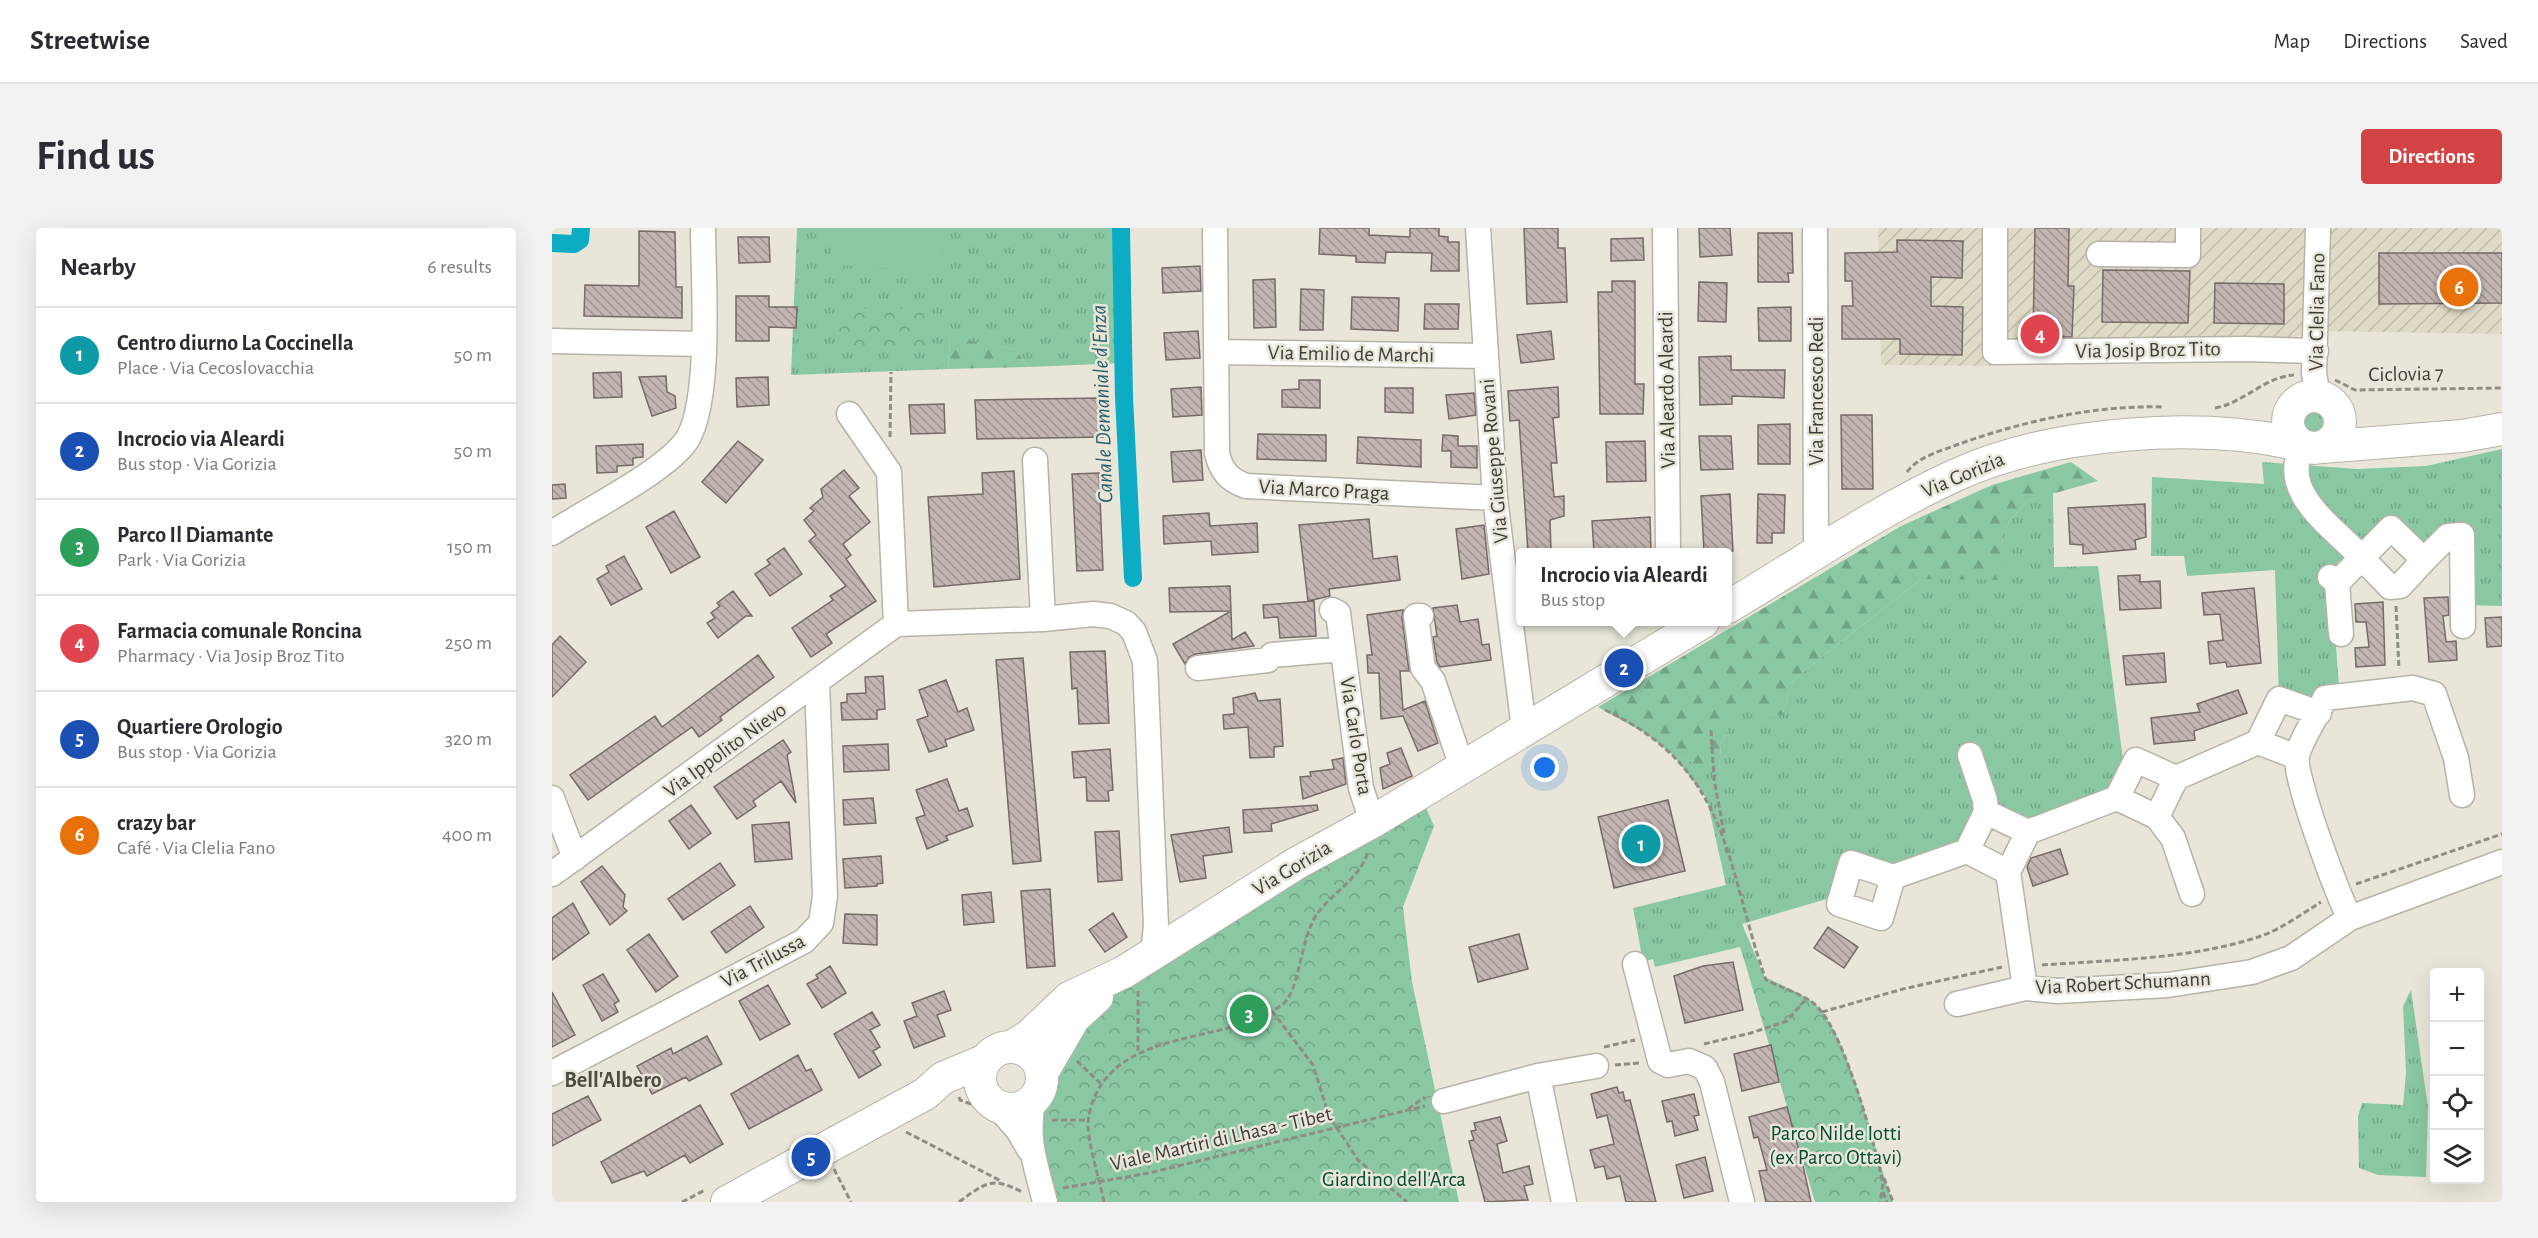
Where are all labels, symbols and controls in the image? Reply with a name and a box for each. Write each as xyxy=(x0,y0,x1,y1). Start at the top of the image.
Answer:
text: Streetwise xyxy=(30,27,150,55)
text: Map xyxy=(2274,31,2310,52)
text: Directions xyxy=(2343,31,2427,52)
text: Saved xyxy=(2460,31,2508,52)
button: Directions xyxy=(2361,129,2502,184)
text: Find us xyxy=(36,135,155,177)
street label: Via Clelia Fano xyxy=(2305,253,2329,371)
text: Nearby xyxy=(60,254,136,280)
text: 6 results xyxy=(427,257,492,277)
pin: 6 xyxy=(2440,264,2478,310)
water label: Canale Demaniale d'Enza xyxy=(1088,305,1116,503)
street label: Via Aleardo Aleardi xyxy=(1655,311,1679,469)
pin: 4 xyxy=(2020,312,2060,356)
street label: Via Francesco Redi xyxy=(1806,316,1827,466)
text: Centro diurno La Coccinella xyxy=(117,332,354,354)
street label: Via Josip Broz Tito xyxy=(2075,338,2221,362)
street label: Via Emilio de Marchi xyxy=(1268,342,1434,366)
text: 1 xyxy=(76,345,83,365)
text: 50 m xyxy=(454,345,492,365)
text: Place · Via Cecoslovacchia xyxy=(117,358,314,378)
street label: Ciclovia 7 xyxy=(2368,363,2444,385)
street label: Via Giuseppe Rovani xyxy=(1476,378,1512,544)
text: Incrocio via Aleardi xyxy=(117,428,285,450)
text: 2 xyxy=(75,441,84,461)
text: 50 m xyxy=(454,441,492,461)
street label: Via Gorizia xyxy=(1919,448,2008,502)
text: Bus stop · Via Gorizia xyxy=(117,454,277,474)
street label: Via Marco Praga xyxy=(1258,476,1390,504)
text: Parco Il Diamante xyxy=(117,524,274,546)
text: 3 xyxy=(75,537,84,557)
text: 150 m xyxy=(447,537,492,557)
popup xyxy=(1516,548,1732,626)
text: Park · Via Gorizia xyxy=(117,550,246,570)
text: Incrocio via Aleardi xyxy=(1540,564,1708,586)
text: Bus stop xyxy=(1540,590,1605,610)
text: Farmacia comunale Roncina xyxy=(117,620,362,642)
text: 4 xyxy=(74,633,85,653)
text: 250 m xyxy=(445,633,492,653)
text: Pharmacy · Via Josip Broz Tito xyxy=(117,646,345,666)
pin: 2 xyxy=(1604,646,1644,690)
street label: Via Carlo Porta xyxy=(1336,675,1376,797)
street label: Via Ippolito Nievo xyxy=(660,699,790,801)
text: Quartiere Orologio xyxy=(117,716,283,738)
text: 5 xyxy=(75,729,84,749)
text: 320 m xyxy=(445,729,492,749)
text: Bus stop · Via Gorizia xyxy=(117,742,277,762)
your location xyxy=(1530,753,1559,782)
text: crazy bar xyxy=(117,812,195,834)
pin: 1 xyxy=(1622,822,1660,866)
text: 6 xyxy=(75,825,84,845)
text: 400 m xyxy=(442,825,492,845)
street label: Via Gorizia xyxy=(1249,836,1335,900)
text: Café · Via Clelia Fano xyxy=(117,838,275,858)
street label: Via Trilussa xyxy=(717,930,809,992)
street label: Via Robert Schumann xyxy=(2035,968,2211,998)
map controls xyxy=(2430,968,2484,1184)
button: + xyxy=(2430,968,2484,1022)
pin: 3 xyxy=(1230,992,1268,1036)
button: − xyxy=(2430,1022,2484,1076)
district label: Bell'Albero xyxy=(564,1069,662,1091)
button: locate xyxy=(2430,1076,2484,1130)
street label: Viale Martiri di Lhasa - Tibet xyxy=(1108,1103,1334,1175)
park label: Parco Nilde Iotti (ex Parco Ottavi) xyxy=(1769,1123,1903,1168)
button: layers xyxy=(2430,1130,2484,1184)
pin: 5 xyxy=(792,1134,830,1180)
park label: Giardino dell'Arca xyxy=(1322,1169,1466,1190)

